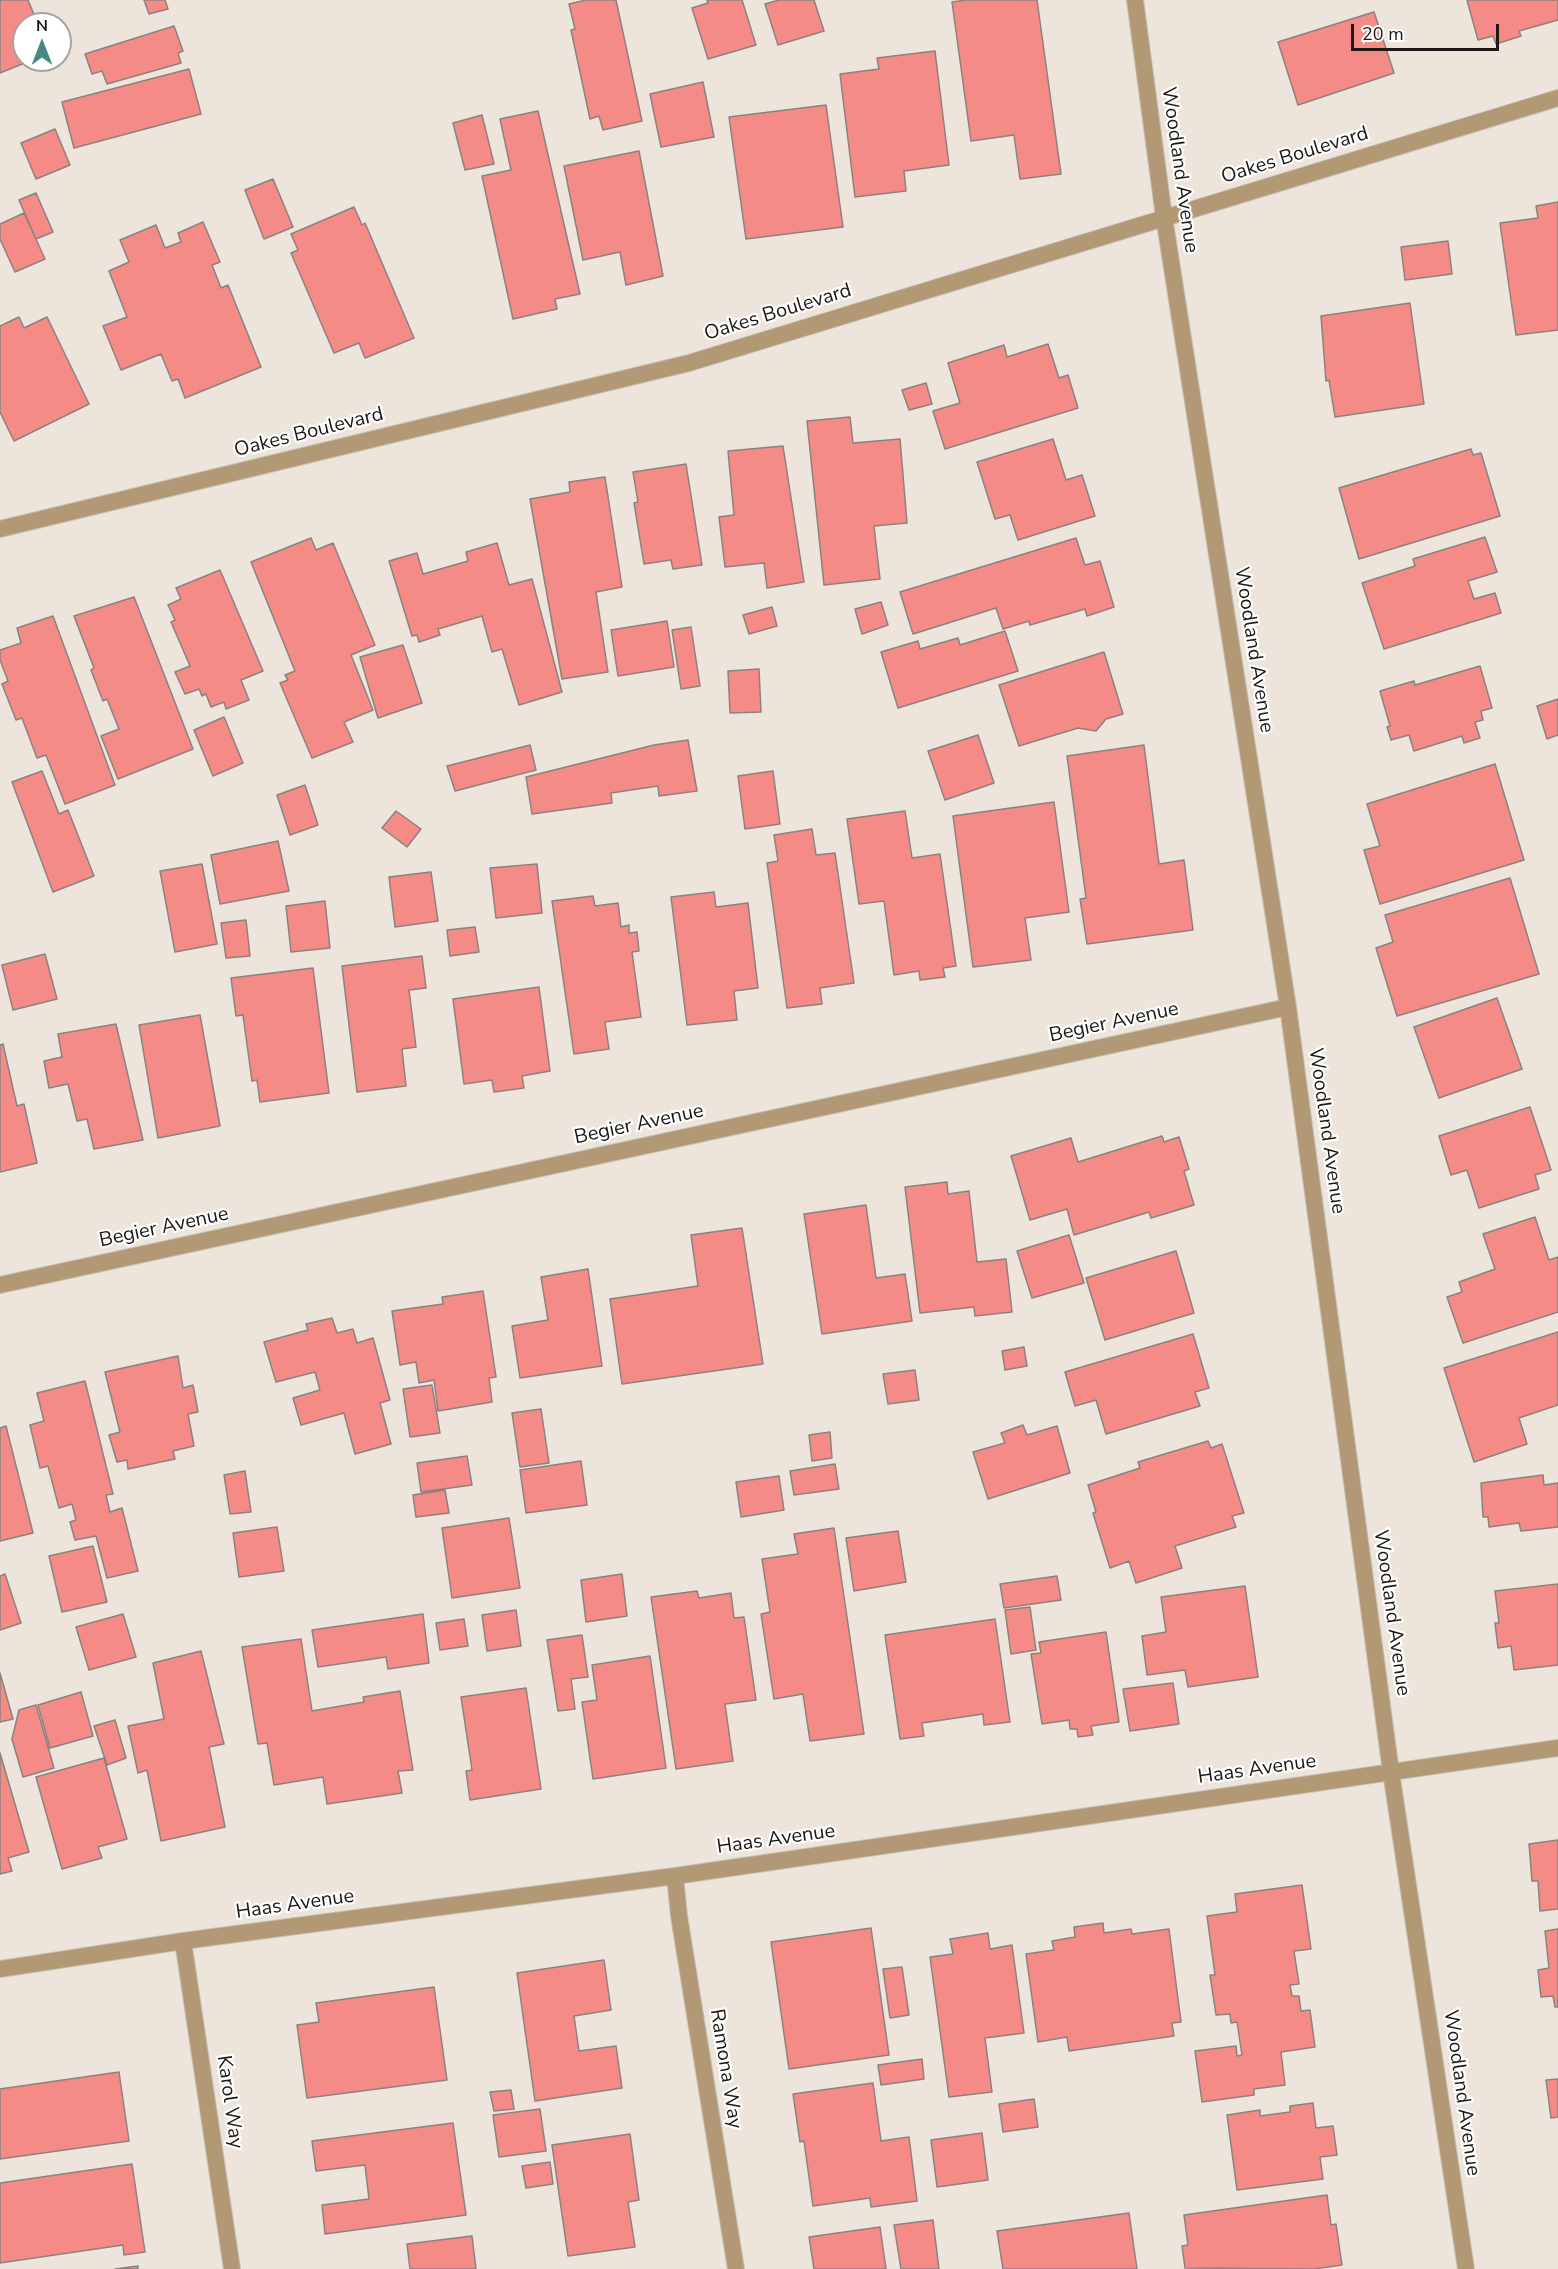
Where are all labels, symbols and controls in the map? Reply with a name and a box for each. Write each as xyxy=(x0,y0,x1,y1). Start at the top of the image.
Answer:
north arrow xyxy=(12,12,72,72)
scale bar xyxy=(1354,12,1502,50)
text: N xyxy=(36,15,48,37)
text: 20 m xyxy=(1362,22,1404,46)
street label: Woodland Avenue xyxy=(1155,85,1203,255)
street label: Oakes Boulevard xyxy=(1218,122,1372,190)
street label: Oakes Boulevard xyxy=(701,279,855,347)
street label: Oakes Boulevard xyxy=(232,403,386,463)
street label: Woodland Avenue xyxy=(1228,565,1278,735)
street label: Begier Avenue xyxy=(1047,998,1181,1048)
street label: Woodland Avenue xyxy=(1302,1046,1350,1216)
street label: Begier Avenue xyxy=(572,1100,706,1150)
street label: Begier Avenue xyxy=(97,1203,231,1253)
street label: Woodland Avenue xyxy=(1367,1528,1415,1698)
street label: Haas Avenue xyxy=(1196,1750,1318,1790)
street label: Haas Avenue xyxy=(715,1820,837,1860)
street label: Haas Avenue xyxy=(234,1885,356,1925)
street label: Ramona Way xyxy=(704,2007,746,2131)
street label: Woodland Avenue xyxy=(1437,2008,1485,2178)
street label: Karol Way xyxy=(211,2054,247,2150)

